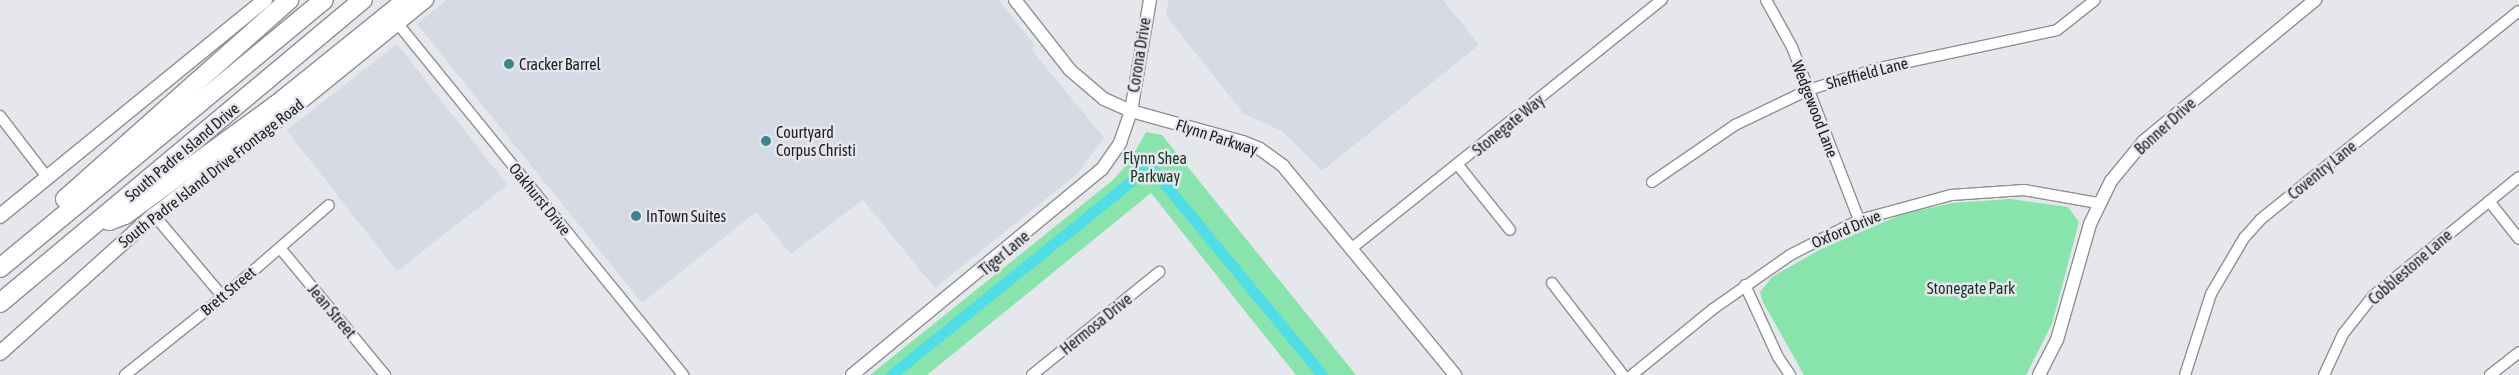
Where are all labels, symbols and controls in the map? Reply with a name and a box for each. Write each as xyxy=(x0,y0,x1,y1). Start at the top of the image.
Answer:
street label: Corona Drive xyxy=(1124,16,1154,94)
street label: Sheffield Lane xyxy=(1824,53,1910,93)
place label: Cracker Barrel xyxy=(519,54,601,74)
marker: Cracker Barrel xyxy=(503,58,515,70)
street label: Wedgewood Lane xyxy=(1788,58,1842,160)
street label: Stonegate Way xyxy=(1468,90,1548,160)
street label: Bonner Drive xyxy=(2130,93,2200,159)
street label: South Padre Island Drive Frontage Road xyxy=(114,95,308,251)
street label: South Padre Island Drive xyxy=(121,99,243,205)
street label: Flynn Parkway xyxy=(1174,115,1260,159)
place label: Courtyard Corpus Christi xyxy=(776,122,856,160)
marker: Courtyard Corpus Christi xyxy=(760,135,772,147)
street label: Coventry Lane xyxy=(2284,136,2360,204)
park label: Flynn Shea Parkway xyxy=(1123,148,1187,186)
street label: Oakhurst Drive xyxy=(505,159,575,239)
place label: InTown Suites xyxy=(646,206,726,226)
street label: Oxford Drive xyxy=(1809,206,1883,252)
marker: InTown Suites xyxy=(630,210,642,222)
street label: Cobblestone Lane xyxy=(2364,225,2456,309)
street label: Tiger Lane xyxy=(975,226,1033,280)
street label: Brett Street xyxy=(197,262,259,320)
park label: Stonegate Park xyxy=(1927,278,2015,298)
street label: Jean Street xyxy=(304,280,360,342)
street label: Hermosa Drive xyxy=(1056,289,1136,359)

